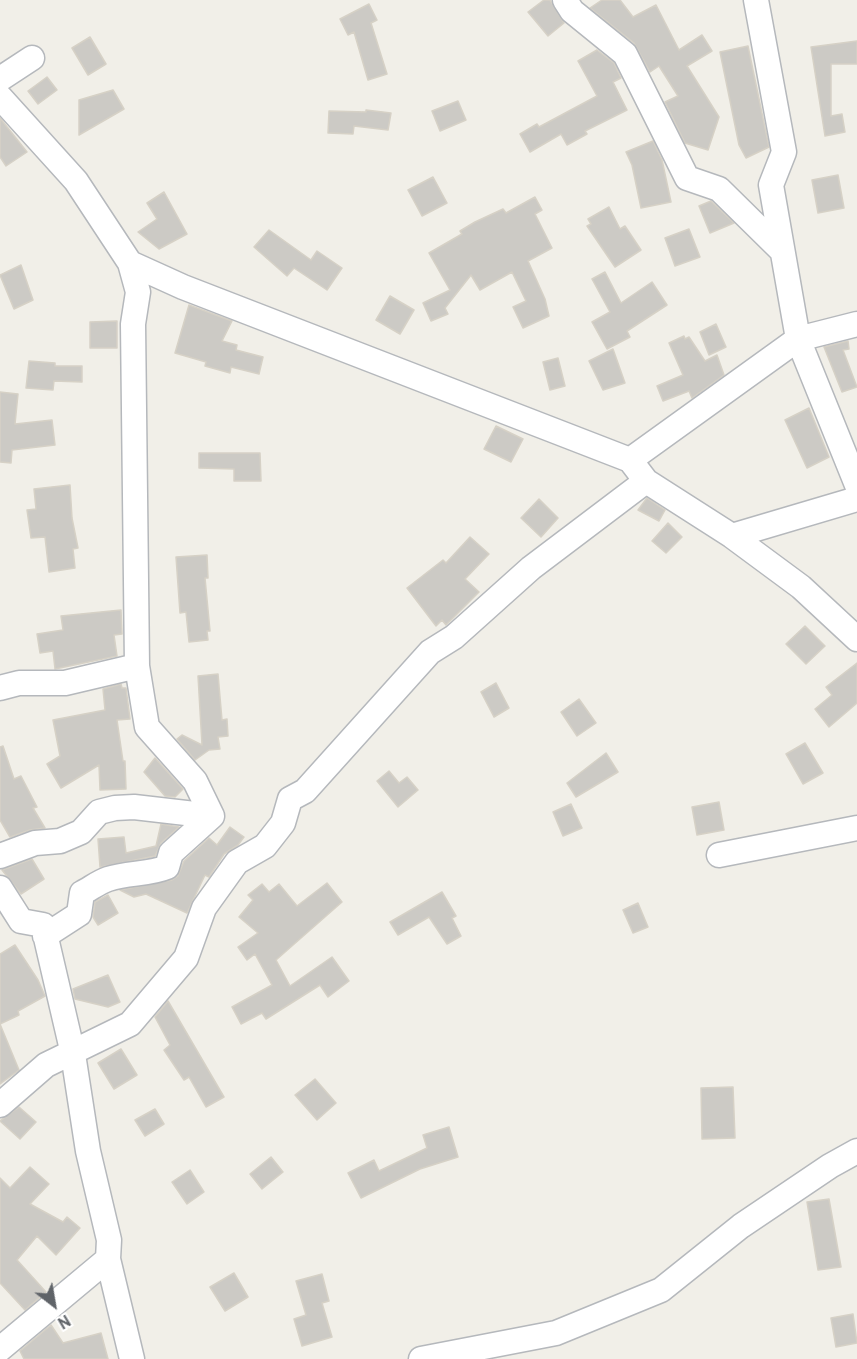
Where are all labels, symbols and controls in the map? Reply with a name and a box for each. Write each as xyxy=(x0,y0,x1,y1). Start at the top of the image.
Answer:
north arrow xyxy=(24,1275,84,1335)
text: N xyxy=(53,1309,73,1332)

